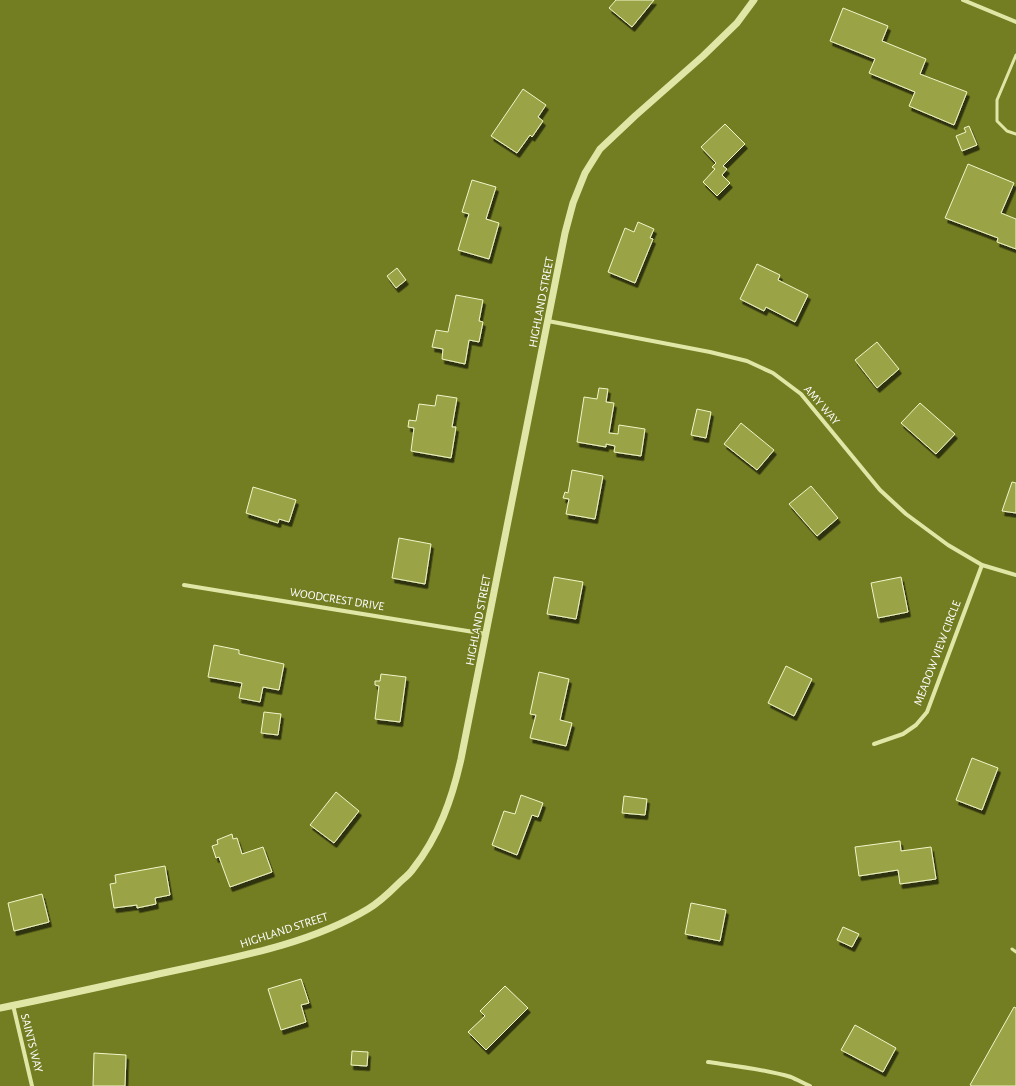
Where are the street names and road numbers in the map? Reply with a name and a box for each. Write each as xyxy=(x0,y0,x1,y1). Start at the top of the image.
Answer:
street label: HIGHLAND STREET xyxy=(526,256,556,348)
street label: AMY WAY xyxy=(802,383,843,427)
street label: HIGHLAND STREET xyxy=(463,574,493,666)
street label: WOODCREST DRIVE xyxy=(289,586,385,612)
street label: MEADOW VIEW CIRCLE xyxy=(911,599,963,707)
street label: HIGHLAND STREET xyxy=(238,910,330,950)
street label: SAINTS WAY xyxy=(19,1012,45,1074)

